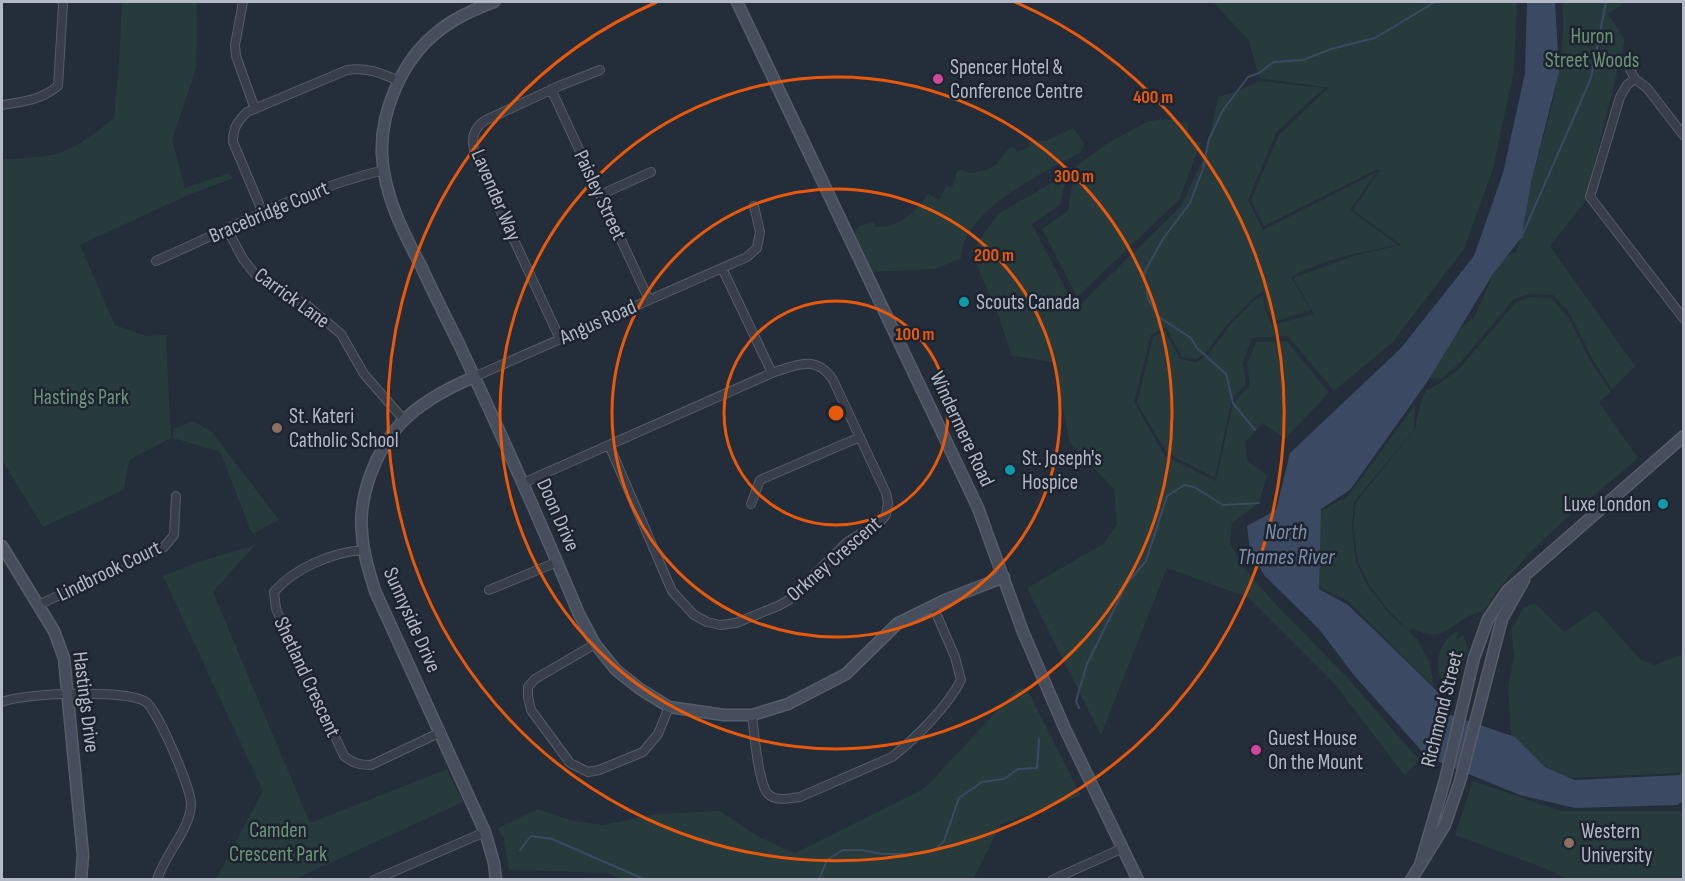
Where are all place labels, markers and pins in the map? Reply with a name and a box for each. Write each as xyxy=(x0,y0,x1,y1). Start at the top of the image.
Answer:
place label: Spencer Hotel & Conference Centre xyxy=(950,55,1083,104)
marker: Spencer Hotel & Conference Centre xyxy=(931,72,945,86)
place label: Scouts Canada xyxy=(976,290,1080,315)
marker: Scouts Canada xyxy=(957,295,971,309)
centre of rings xyxy=(826,403,846,423)
place label: St. Kateri Catholic School xyxy=(289,404,399,453)
marker: St. Kateri Catholic School xyxy=(270,421,284,435)
place label: St. Joseph's Hospice xyxy=(1022,446,1102,495)
marker: St. Joseph's Hospice xyxy=(1003,463,1017,477)
place label: Luxe London xyxy=(1563,492,1651,517)
marker: Luxe London xyxy=(1656,497,1670,511)
place label: Guest House On the Mount xyxy=(1268,726,1363,775)
marker: Guest House On the Mount xyxy=(1249,743,1263,757)
place label: Western University xyxy=(1581,819,1652,868)
marker: Western University xyxy=(1562,836,1576,850)

